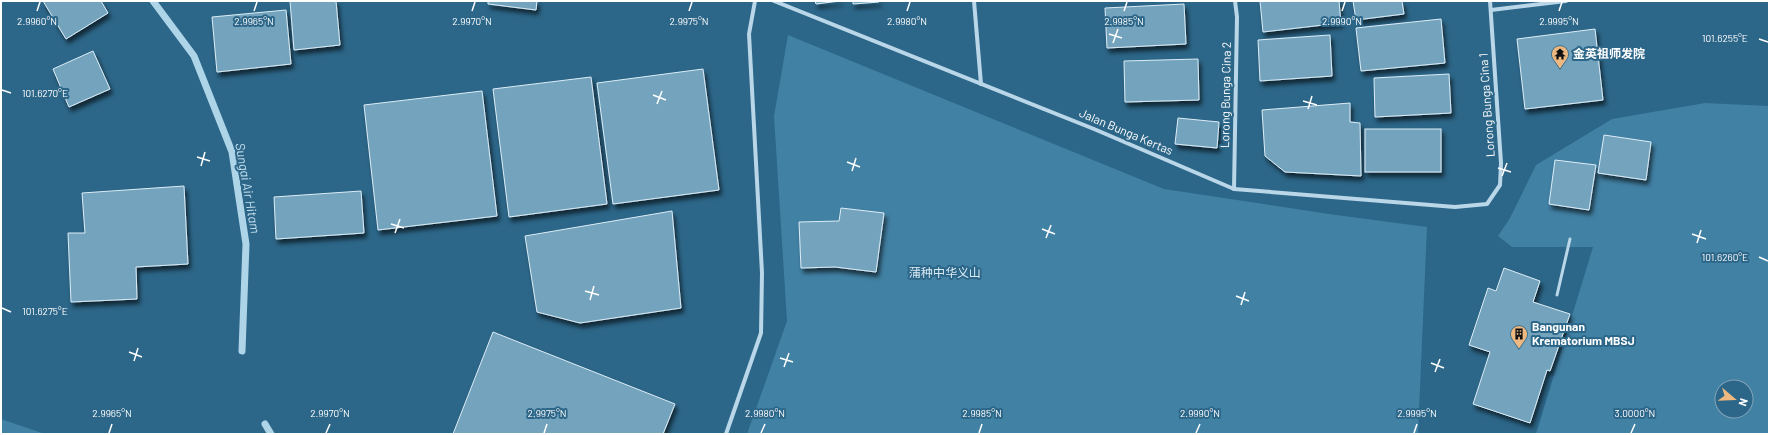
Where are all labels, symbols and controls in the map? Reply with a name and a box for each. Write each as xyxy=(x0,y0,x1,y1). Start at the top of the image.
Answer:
text: 2.9960°N xyxy=(17,15,57,27)
text: 2.9965°N xyxy=(234,15,274,27)
text: 2.9970°N xyxy=(452,15,492,27)
text: 2.9975°N xyxy=(670,15,709,27)
text: 2.9980°N xyxy=(887,15,927,27)
text: 2.9985°N xyxy=(1104,15,1144,27)
text: 2.9990°N xyxy=(1322,15,1362,27)
text: 2.9995°N xyxy=(1539,15,1579,27)
text: 101.6255°E xyxy=(1702,32,1748,44)
street label: Lorong Bunga Cina 2 xyxy=(1217,42,1233,148)
temple icon: 金英祖师发院 xyxy=(1550,44,1570,69)
place label: 金英祖师发院 xyxy=(1573,46,1645,60)
street label: Lorong Bunga Cina 1 xyxy=(1475,53,1497,158)
text: 101.6270°E xyxy=(22,87,68,99)
street label: Jalan Bunga Kertas xyxy=(1077,105,1176,157)
water label: Sungai Air Hitam xyxy=(232,142,264,234)
text: 101.6260°E xyxy=(1702,251,1748,263)
park label: 蒲种中华义山 xyxy=(909,265,981,279)
text: 101.6275°E xyxy=(22,305,68,317)
place label: Bangunan Krematorium MBSJ xyxy=(1532,319,1635,347)
building icon: Bangunan Krematorium MBSJ xyxy=(1509,324,1529,349)
north arrow xyxy=(1714,379,1754,419)
text: N xyxy=(1737,397,1751,408)
text: 2.9965°N xyxy=(92,407,132,419)
text: 2.9970°N xyxy=(310,407,350,419)
text: 2.9975°N xyxy=(528,407,567,419)
text: 2.9980°N xyxy=(745,407,785,419)
text: 2.9985°N xyxy=(962,407,1002,419)
text: 2.9990°N xyxy=(1180,407,1220,419)
text: 2.9995°N xyxy=(1397,407,1437,419)
text: 3.0000°N xyxy=(1615,407,1655,419)

